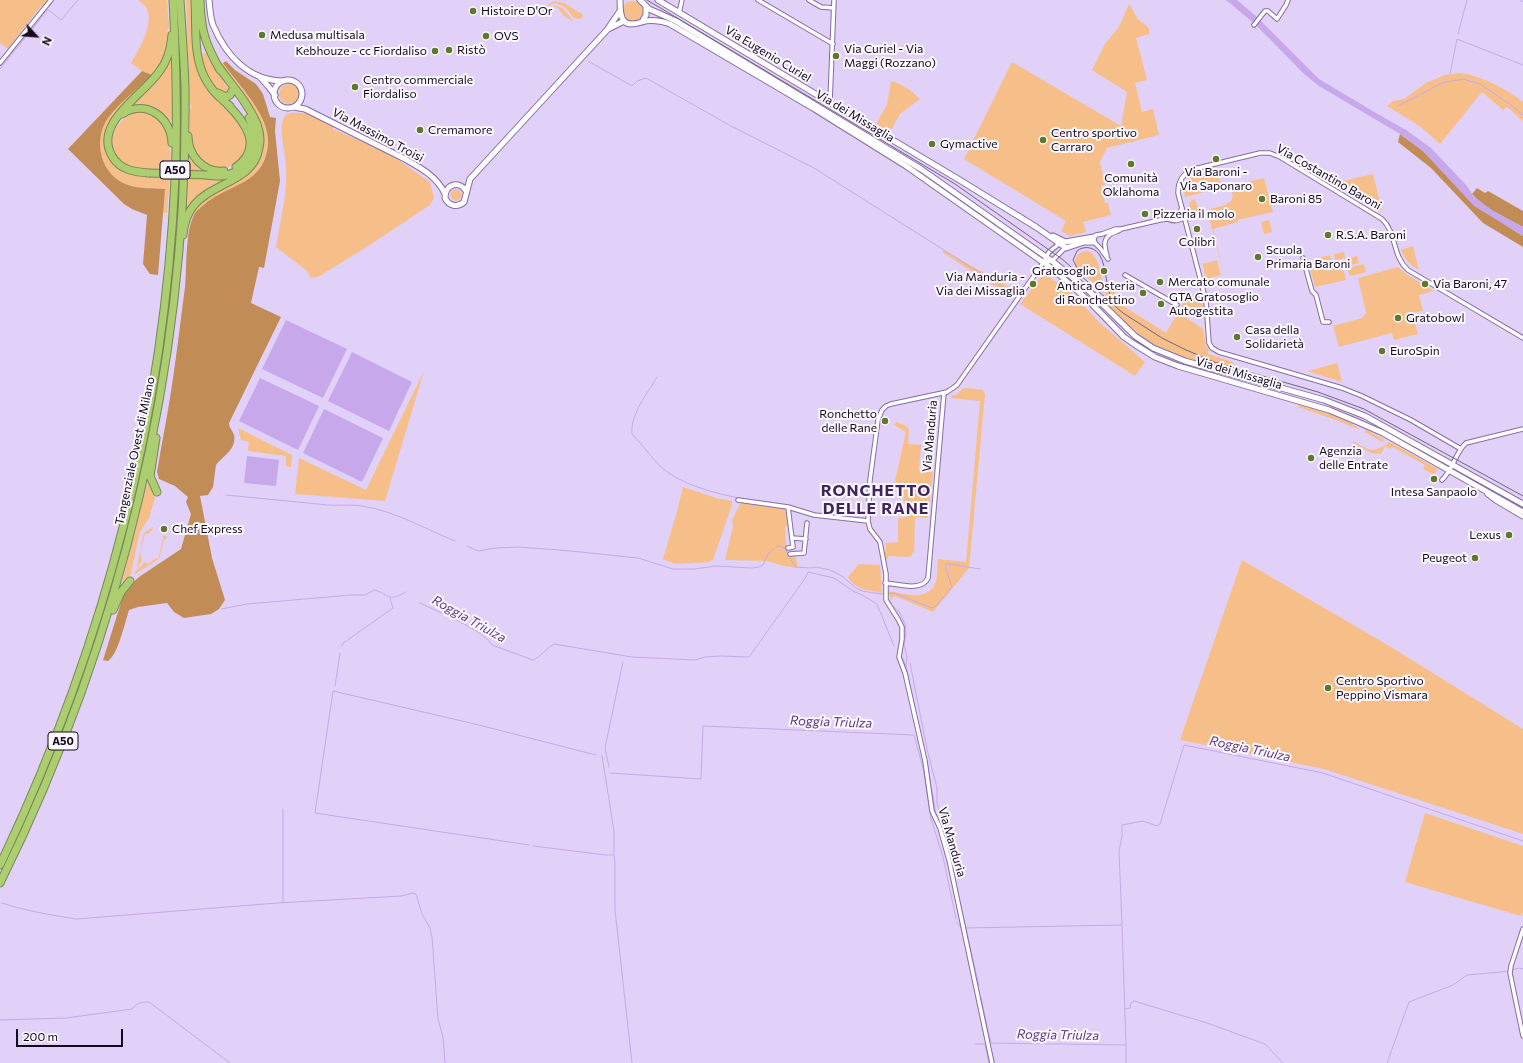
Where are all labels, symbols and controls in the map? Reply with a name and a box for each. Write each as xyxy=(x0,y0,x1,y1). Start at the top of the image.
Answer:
place label: Histoire D'Or xyxy=(481,4,553,18)
marker: Histoire D'Or xyxy=(468,6,478,16)
north arrow xyxy=(16,16,56,56)
street label: Via Eugenio Curiel xyxy=(722,23,814,85)
place label: Medusa multisala xyxy=(270,28,365,42)
place label: OVS xyxy=(494,29,519,43)
marker: Medusa multisala xyxy=(257,30,267,40)
marker: OVS xyxy=(481,31,491,41)
text: N xyxy=(40,35,55,48)
place label: Via Curiel - Via Maggi (Rozzano) xyxy=(844,42,936,70)
place label: Ristò xyxy=(457,43,486,57)
place label: Kebhouze - cc Fiordaliso xyxy=(295,44,427,58)
marker: Ristò xyxy=(444,45,454,55)
marker: Kebhouze - cc Fiordaliso xyxy=(430,46,440,56)
marker: Via Curiel - Via Maggi (Rozzano) xyxy=(831,51,841,61)
place label: Centro commerciale Fiordaliso xyxy=(363,73,473,101)
marker: Centro commerciale Fiordaliso xyxy=(350,82,360,92)
street label: Via dei Missaglia xyxy=(813,87,897,145)
street label: Via Massimo Troisi xyxy=(330,105,426,165)
place label: Cremamore xyxy=(428,123,492,137)
marker: Cremamore xyxy=(415,125,425,135)
place label: Centro sportivo Carraro xyxy=(1051,126,1137,154)
marker: Centro sportivo Carraro xyxy=(1038,135,1048,145)
place label: Gymactive xyxy=(940,137,998,151)
marker: Gymactive xyxy=(927,139,937,149)
street label: Via Costantino Baroni xyxy=(1274,141,1384,213)
marker: Via Baroni - Via Saponaro xyxy=(1211,154,1221,164)
marker: Comunità Oklahoma xyxy=(1126,159,1136,169)
road number: A50 xyxy=(160,161,190,179)
place label: Via Baroni - Via Saponaro xyxy=(1180,165,1252,193)
place label: Comunità Oklahoma xyxy=(1103,171,1159,199)
place label: Baroni 85 xyxy=(1270,192,1322,206)
marker: Baroni 85 xyxy=(1257,194,1267,204)
place label: Pizzeria il molo xyxy=(1153,207,1235,221)
marker: Pizzeria il molo xyxy=(1140,209,1150,219)
marker: Colibrì xyxy=(1192,224,1202,234)
place label: R.S.A. Baroni xyxy=(1336,228,1406,242)
marker: R.S.A. Baroni xyxy=(1323,230,1333,240)
place label: Colibrì xyxy=(1179,235,1215,249)
place label: Scuola Primaria Baroni xyxy=(1266,243,1350,271)
marker: Scuola Primaria Baroni xyxy=(1253,252,1263,262)
place label: Gratosoglio xyxy=(1032,264,1096,278)
marker: Gratosoglio xyxy=(1099,266,1109,276)
place label: Via Manduria - Via dei Missaglia xyxy=(936,270,1025,298)
place label: Mercato comunale xyxy=(1168,275,1270,289)
marker: Mercato comunale xyxy=(1155,277,1165,287)
place label: Via Baroni, 47 xyxy=(1433,277,1507,291)
marker: Via Manduria - Via dei Missaglia xyxy=(1028,279,1038,289)
place label: Antica Osteria di Ronchettino xyxy=(1055,279,1135,307)
marker: Via Baroni, 47 xyxy=(1420,279,1430,289)
marker: Antica Osteria di Ronchettino xyxy=(1138,288,1148,298)
place label: GTA Gratosoglio Autogestita xyxy=(1169,290,1259,318)
marker: GTA Gratosoglio Autogestita xyxy=(1156,299,1166,309)
place label: Gratobowl xyxy=(1406,311,1464,325)
marker: Gratobowl xyxy=(1393,313,1403,323)
place label: Casa della Solidarietà xyxy=(1245,323,1304,351)
marker: Casa della Solidarietà xyxy=(1232,332,1242,342)
place label: EuroSpin xyxy=(1390,344,1440,358)
marker: EuroSpin xyxy=(1377,346,1387,356)
street label: Via dei Missaglia xyxy=(1194,354,1284,392)
street label: Tangenziale Ovest di Milano xyxy=(112,375,158,527)
street label: Via Manduria xyxy=(920,399,940,473)
place label: Ronchetto delle Rane xyxy=(819,407,877,435)
marker: Ronchetto delle Rane xyxy=(880,416,890,426)
place label: Agenzia delle Entrate xyxy=(1319,444,1388,472)
marker: Agenzia delle Entrate xyxy=(1306,453,1316,463)
marker: Intesa Sanpaolo xyxy=(1429,474,1439,484)
district label: RONCHETTO DELLE RANE xyxy=(821,481,931,519)
place label: Intesa Sanpaolo xyxy=(1391,485,1477,499)
place label: Chef Express xyxy=(172,522,243,536)
marker: Chef Express xyxy=(159,524,169,534)
place label: Lexus xyxy=(1469,528,1501,542)
marker: Lexus xyxy=(1504,530,1514,540)
place label: Peugeot xyxy=(1422,551,1467,565)
marker: Peugeot xyxy=(1470,553,1480,563)
water label: Roggia Triulza xyxy=(429,592,509,646)
place label: Centro Sportivo Peppino Vismara xyxy=(1336,674,1428,702)
marker: Centro Sportivo Peppino Vismara xyxy=(1323,683,1333,693)
water label: Roggia Triulza xyxy=(790,713,872,731)
road number: A50 xyxy=(48,732,78,750)
water label: Roggia Triulza xyxy=(1208,733,1292,765)
street label: Via Manduria xyxy=(935,805,969,879)
scale bar xyxy=(18,1021,125,1047)
water label: Roggia Triulza xyxy=(1017,1026,1099,1044)
text: 200 m xyxy=(23,1029,58,1043)

